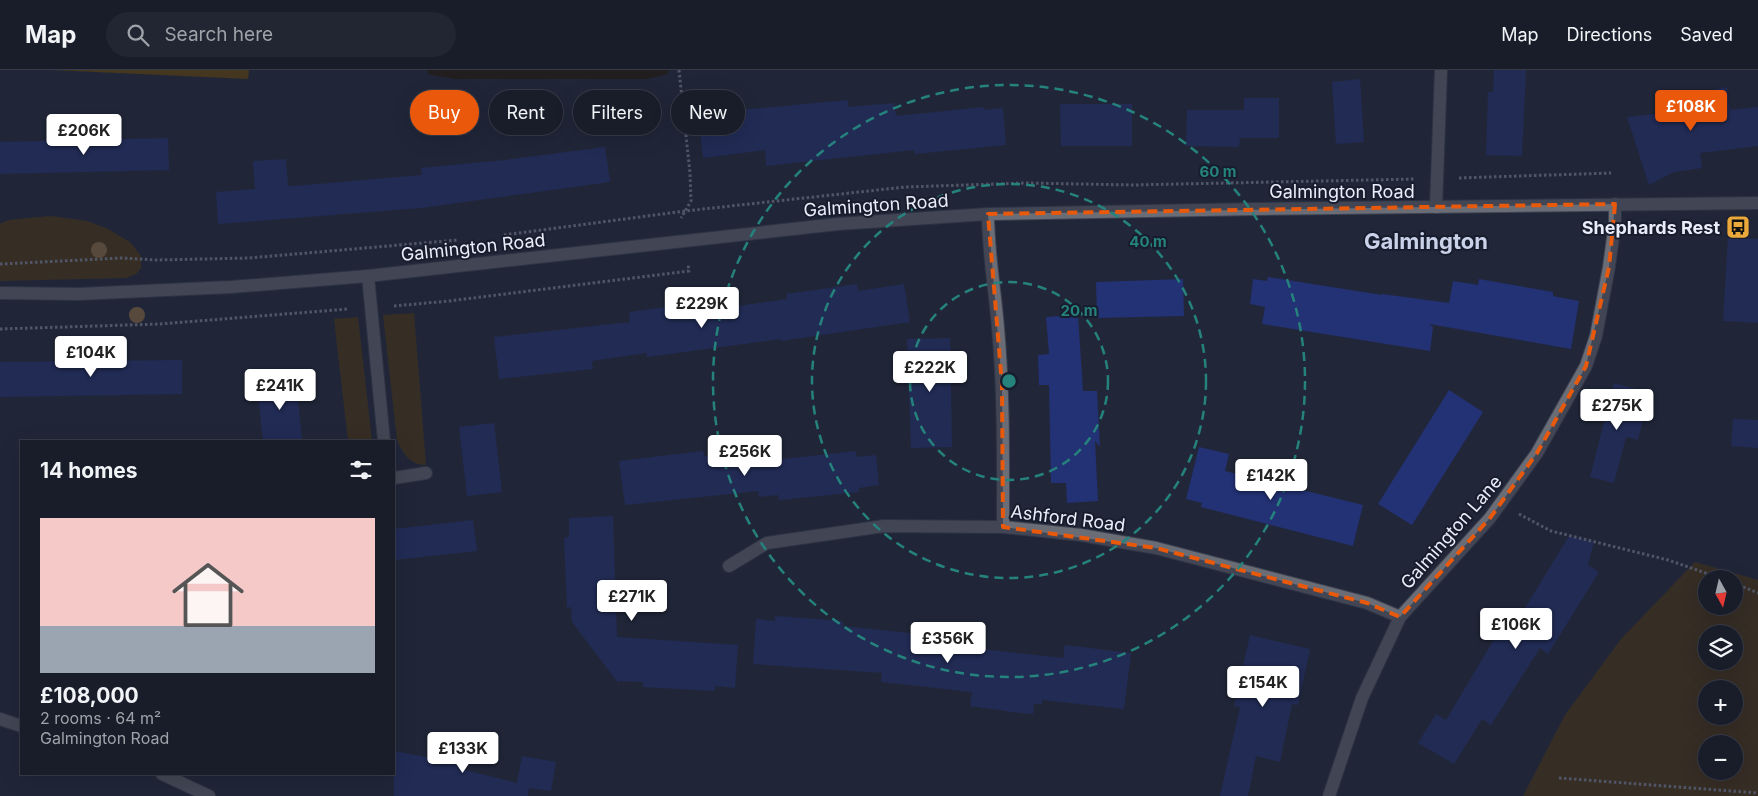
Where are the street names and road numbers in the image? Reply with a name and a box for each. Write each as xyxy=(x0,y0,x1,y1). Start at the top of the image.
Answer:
street label: Galmington Road xyxy=(1269,181,1415,202)
street label: Galmington Road xyxy=(803,189,949,221)
street label: Galmington Road xyxy=(400,229,546,265)
street label: Galmington Lane xyxy=(1396,471,1506,593)
street label: Ashford Road xyxy=(1009,501,1127,535)

